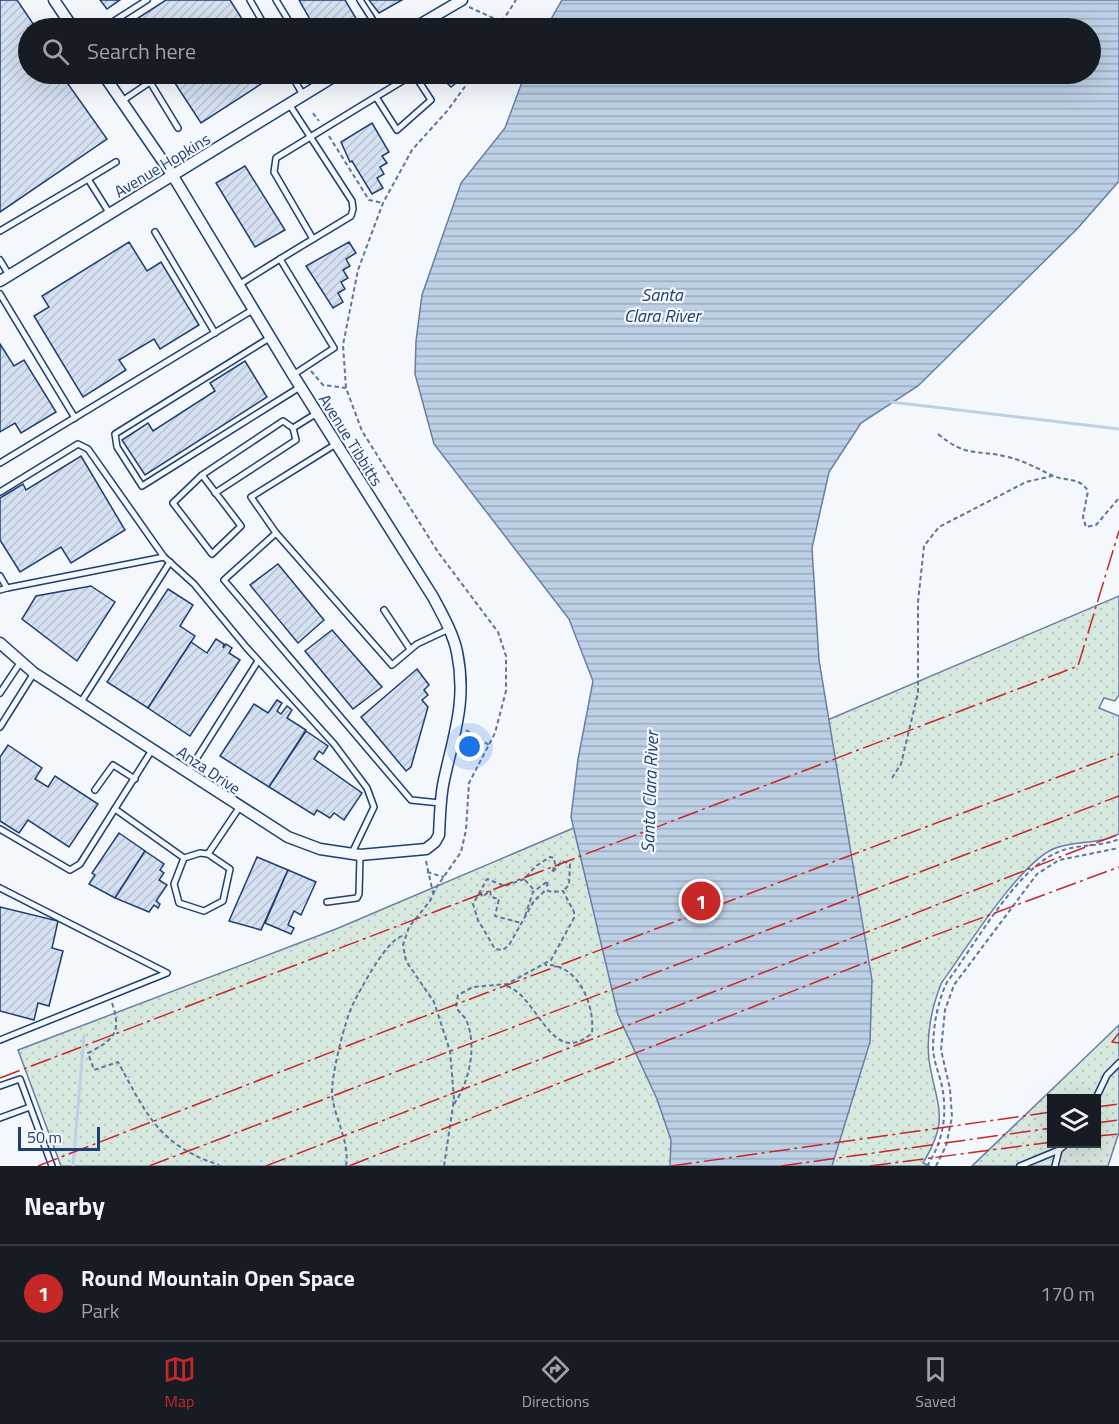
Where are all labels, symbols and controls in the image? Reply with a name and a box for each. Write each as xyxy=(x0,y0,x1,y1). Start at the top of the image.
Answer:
search box xyxy=(18,18,1101,84)
text: Search here xyxy=(87,34,196,68)
icon: search xyxy=(39,35,72,68)
street label: Avenue Hopkins xyxy=(109,127,215,203)
water label: Santa Clara River xyxy=(624,281,702,329)
street label: Avenue Tibbitts xyxy=(313,389,389,491)
water label: Santa Clara River xyxy=(634,728,665,853)
your location xyxy=(455,732,484,761)
street label: Anza Drive xyxy=(172,740,246,800)
pin: 1 xyxy=(682,878,720,924)
map controls xyxy=(1047,1094,1101,1148)
button: layers xyxy=(1047,1094,1101,1148)
scale bar xyxy=(18,1124,100,1152)
text: 50 m xyxy=(27,1125,62,1149)
text: Nearby xyxy=(24,1186,105,1225)
text: Round Mountain Open Space xyxy=(81,1261,355,1295)
text: 1 xyxy=(38,1278,49,1309)
text: 170 m xyxy=(1040,1278,1095,1309)
text: Park xyxy=(81,1295,119,1326)
tab: Map xyxy=(163,1353,196,1413)
tab: Directions xyxy=(522,1353,590,1413)
tab: Saved xyxy=(915,1353,956,1413)

